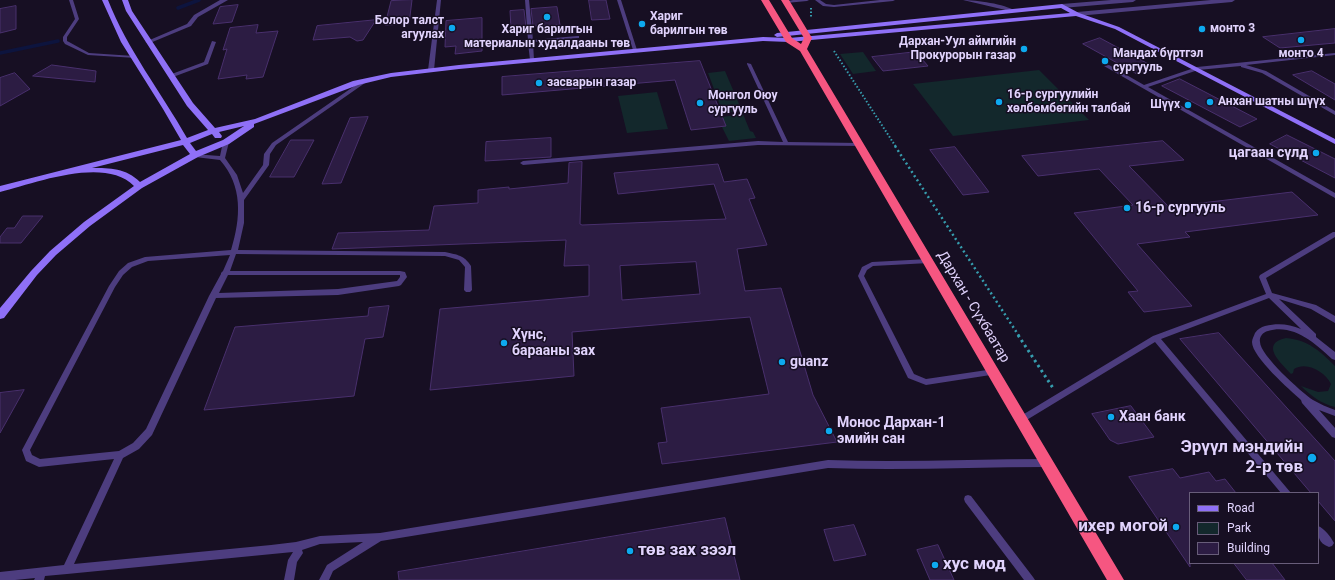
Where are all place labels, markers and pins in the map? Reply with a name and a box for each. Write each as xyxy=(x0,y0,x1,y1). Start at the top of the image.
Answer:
place label: Хариг барилгын төв xyxy=(650,10,728,38)
marker: Хариг барилгын материалын худалдааны төв xyxy=(542,12,552,22)
place label: Болор талст агуулах xyxy=(375,14,444,42)
marker: Хариг барилгын төв xyxy=(637,19,647,29)
place label: монто 3 xyxy=(1210,22,1255,36)
marker: Болор талст агуулах xyxy=(447,23,457,33)
place label: Хариг барилгын материалын худалдааны төв xyxy=(464,23,630,51)
marker: монто 3 xyxy=(1197,24,1207,34)
place label: Дархан-Уул аймгийн Прокурорын газар xyxy=(899,35,1016,63)
marker: монто 4 xyxy=(1296,35,1306,45)
marker: Дархан-Уул аймгийн Прокурорын газар xyxy=(1019,44,1029,54)
place label: Мандах бүртгэл сургууль xyxy=(1113,47,1203,75)
place label: монто 4 xyxy=(1278,47,1324,61)
marker: Мандах бүртгэл сургууль xyxy=(1100,56,1110,66)
place label: засварын газар xyxy=(547,76,636,90)
marker: засварын газар xyxy=(534,78,544,88)
place label: 16-р сургуулийн хөлбөмбөгийн талбай xyxy=(1007,88,1131,116)
place label: Монгол Оюу сургууль xyxy=(708,89,777,117)
place label: Анхан шатны шүүх xyxy=(1218,95,1325,109)
marker: 16-р сургуулийн хөлбөмбөгийн талбай xyxy=(994,97,1004,107)
marker: Анхан шатны шүүх xyxy=(1205,97,1215,107)
marker: Монгол Оюу сургууль xyxy=(695,98,705,108)
place label: Шүүх xyxy=(1150,98,1180,112)
marker: Шүүх xyxy=(1183,100,1193,110)
place label: цагаан сүлд xyxy=(1229,145,1308,161)
marker: цагаан сүлд xyxy=(1311,148,1321,158)
place label: 16-р сургууль xyxy=(1135,200,1226,216)
marker: 16-р сургууль xyxy=(1122,203,1132,213)
place label: Хүнс, барааны зах xyxy=(512,327,595,360)
marker: Хүнс, барааны зах xyxy=(499,338,509,348)
place label: guanz xyxy=(790,354,828,370)
marker: guanz xyxy=(777,357,787,367)
place label: Хаан банк xyxy=(1119,409,1186,425)
marker: Хаан банк xyxy=(1106,412,1116,422)
place label: Монос Дархан-1 эмийн сан xyxy=(837,415,946,448)
marker: Монос Дархан-1 эмийн сан xyxy=(824,426,834,436)
place label: Эрүүл мэндийн 2-р төв xyxy=(1181,438,1303,478)
marker: Эрүүл мэндийн 2-р төв xyxy=(1306,452,1318,464)
place label: ихер могой xyxy=(1078,517,1168,537)
marker: ихер могой xyxy=(1171,522,1181,532)
place label: төв зах зээл xyxy=(638,541,736,561)
marker: төв зах зээл xyxy=(625,546,635,556)
place label: хус мод xyxy=(943,555,1006,575)
marker: хус мод xyxy=(930,560,940,570)

